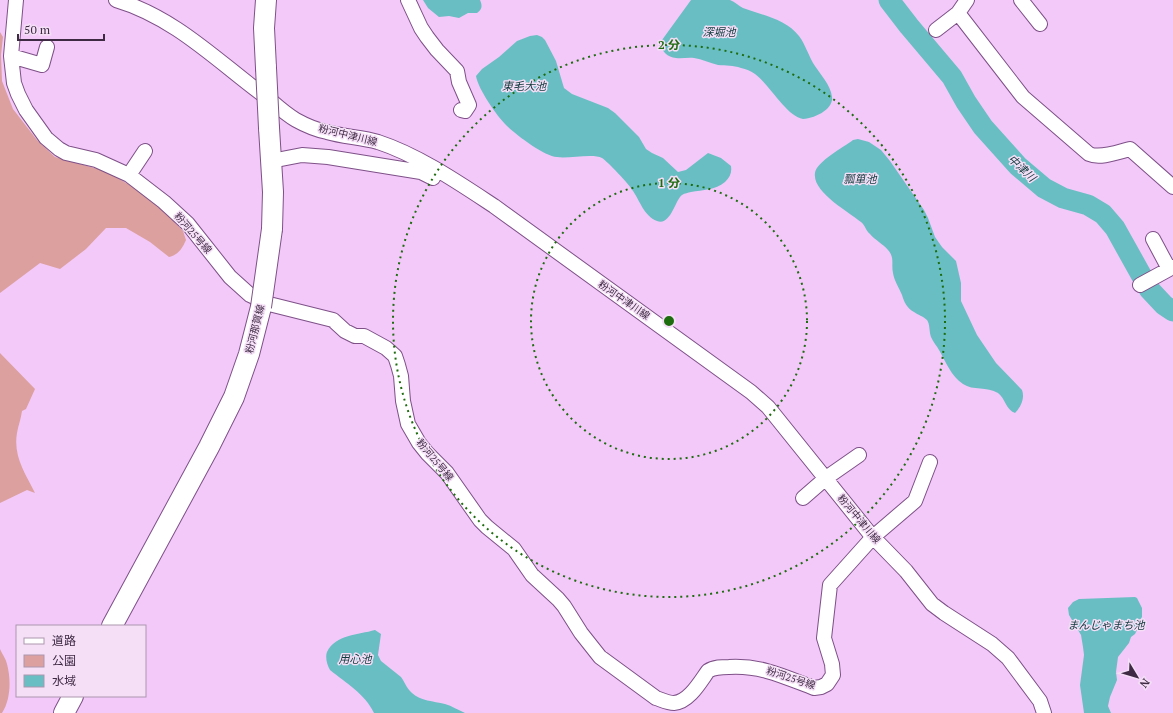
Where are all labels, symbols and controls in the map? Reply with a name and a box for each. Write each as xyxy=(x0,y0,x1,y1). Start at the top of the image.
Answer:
scale bar xyxy=(18,16,104,42)
text: 50 m xyxy=(24,22,51,37)
water label: 深堀池 xyxy=(703,25,736,39)
text: 2 分 xyxy=(658,37,680,52)
water label: 東毛大池 xyxy=(502,79,547,93)
street label: 粉河中津川線 xyxy=(317,121,379,149)
water label: 中津川 xyxy=(1005,152,1040,185)
water label: 瓢箪池 xyxy=(844,172,877,186)
text: 1 分 xyxy=(658,175,680,190)
street label: 粉河25号線 xyxy=(171,210,215,256)
street label: 粉河中津川線 xyxy=(596,277,652,323)
street label: 粉河那賀線 xyxy=(243,303,267,355)
centre of rings xyxy=(662,314,676,328)
street label: 粉河25号線 xyxy=(414,436,456,484)
street label: 粉河中津川線 xyxy=(835,492,883,546)
water label: まんじゃまち池 xyxy=(1068,618,1145,632)
legend xyxy=(16,625,146,697)
text: 道路 xyxy=(52,633,76,648)
water label: 用心池 xyxy=(339,652,372,666)
text: 公園 xyxy=(52,653,76,668)
north arrow xyxy=(1117,657,1157,697)
street label: 粉河25号線 xyxy=(765,664,817,692)
text: 水域 xyxy=(52,673,76,688)
text: N xyxy=(1136,676,1153,691)

